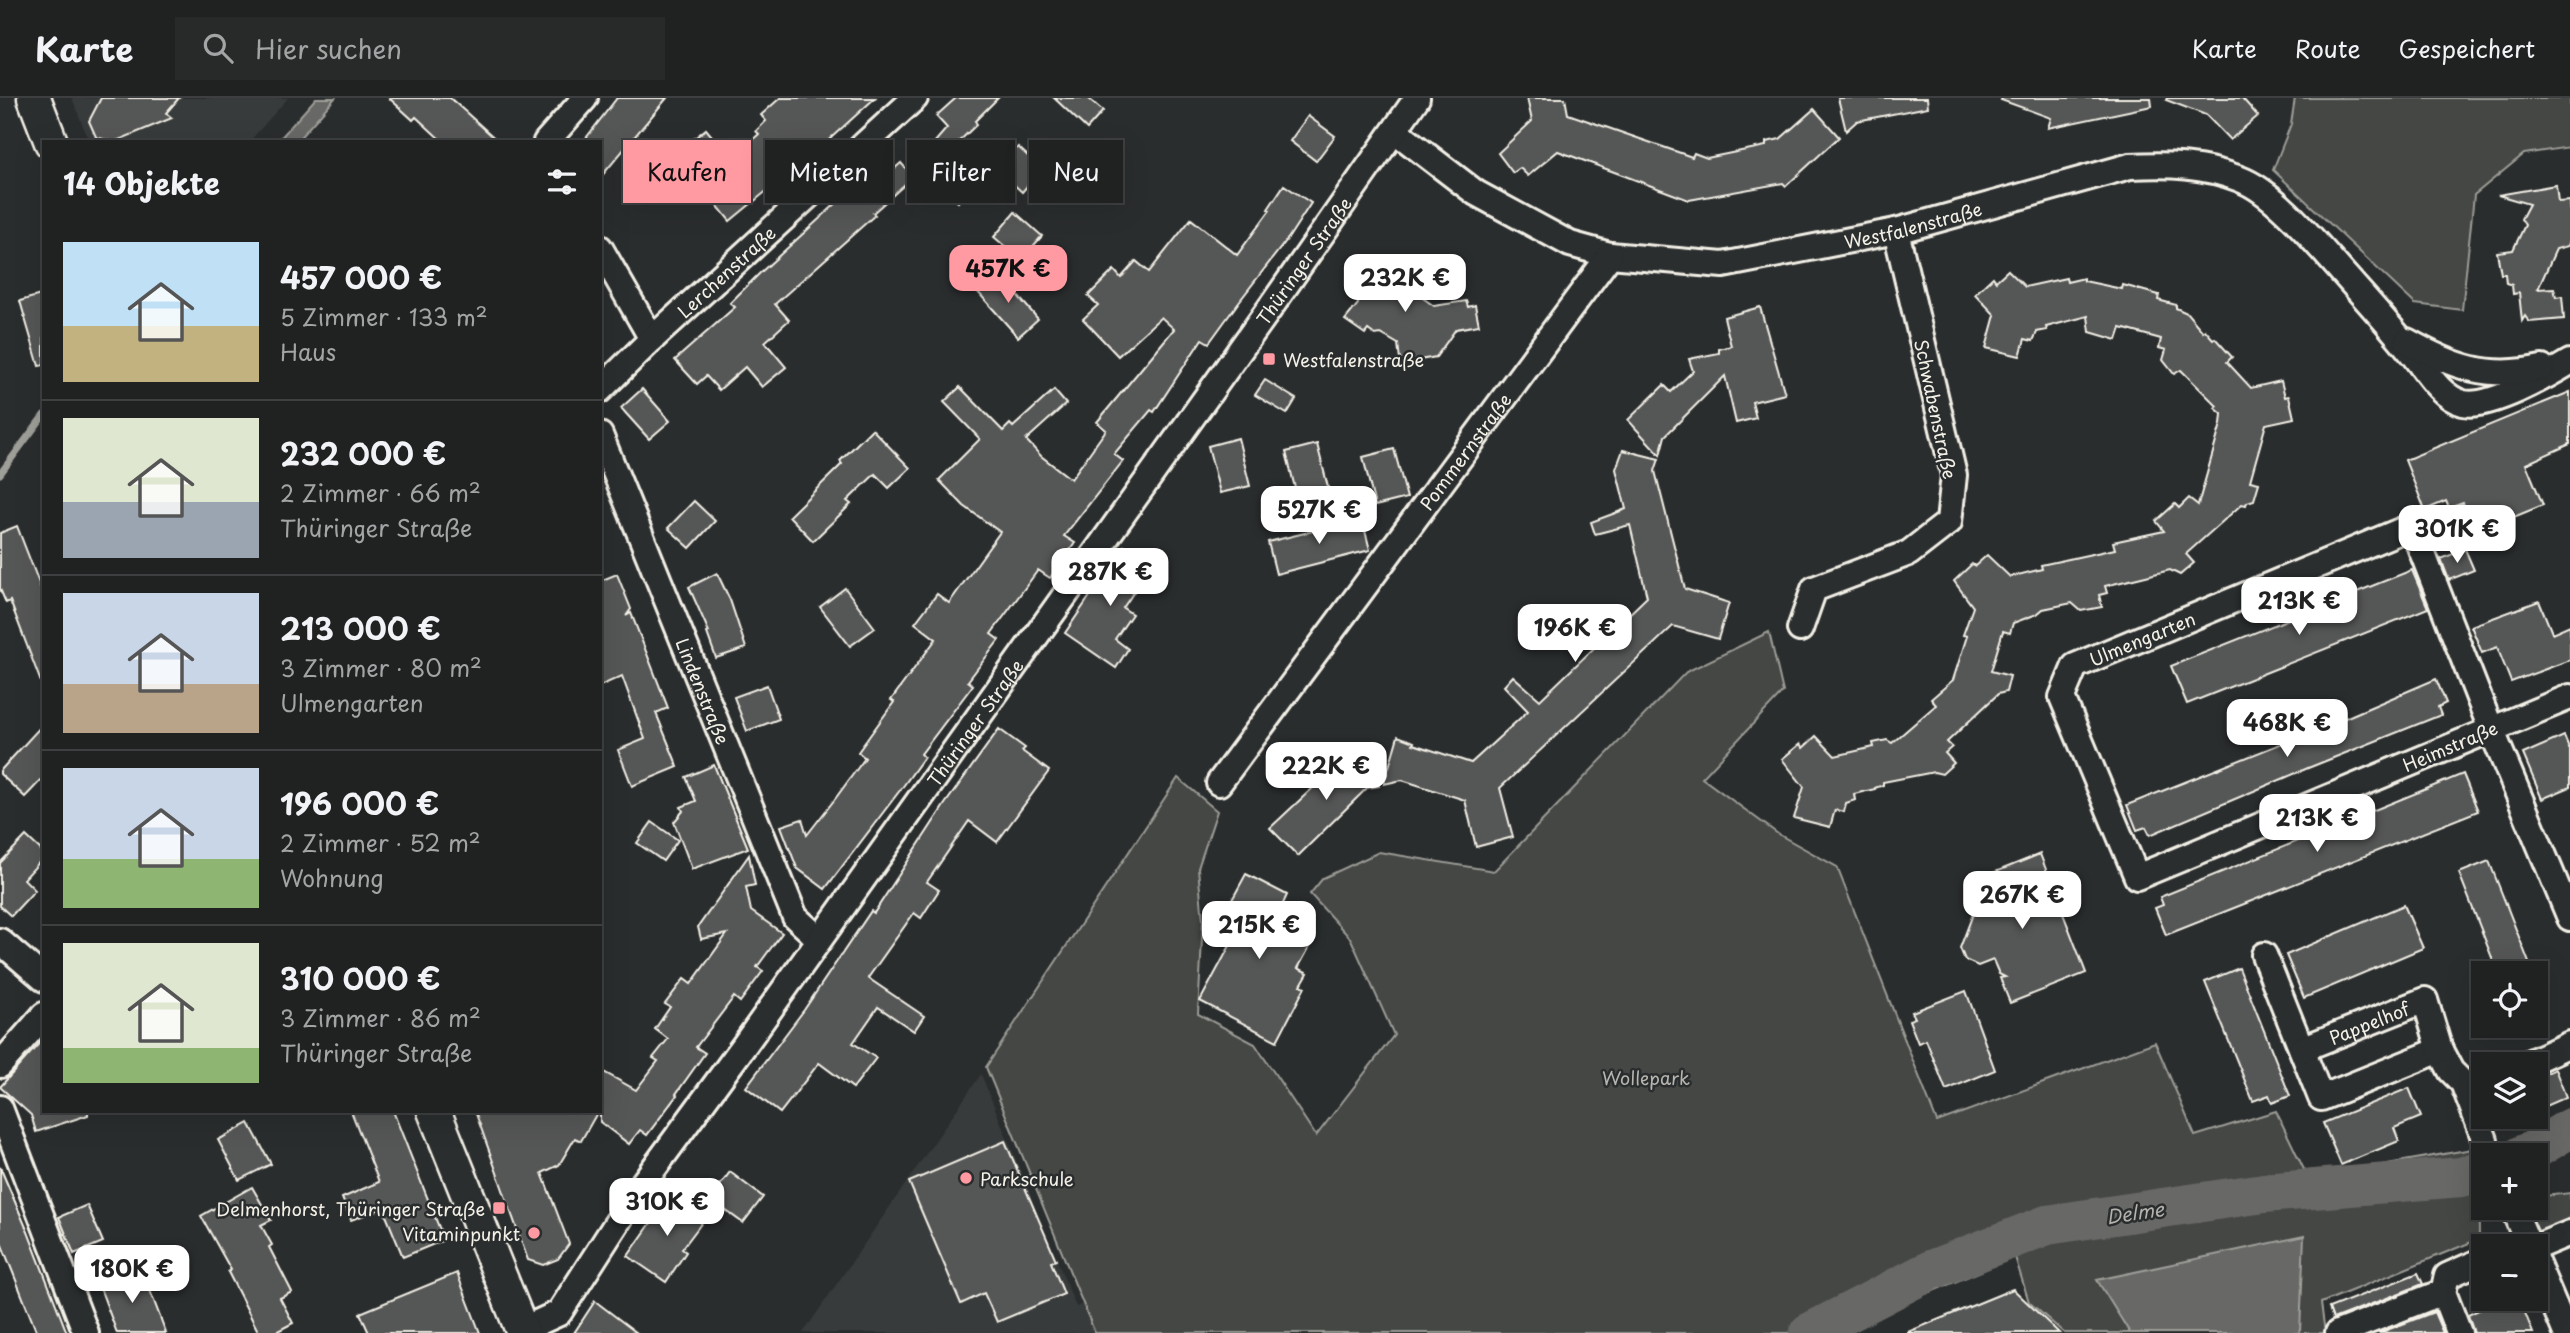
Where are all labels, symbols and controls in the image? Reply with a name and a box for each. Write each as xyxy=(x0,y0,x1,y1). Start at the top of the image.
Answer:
search box xyxy=(175,17,665,80)
text: Karte xyxy=(35,23,133,73)
icon: search xyxy=(199,29,237,67)
text: Hier suchen xyxy=(255,29,402,68)
text: Karte xyxy=(2192,30,2257,66)
text: Route xyxy=(2295,30,2361,66)
text: Gespeichert xyxy=(2399,30,2535,66)
chip: Kaufen xyxy=(623,140,751,203)
chip: Mieten xyxy=(765,140,893,203)
chip: Filter xyxy=(907,140,1015,203)
chip: Neu xyxy=(1029,140,1123,203)
text: 14 Objekte xyxy=(63,160,220,205)
icon: filters xyxy=(543,163,581,201)
street label: Thüringer Straße xyxy=(1249,191,1358,330)
street label: Westfalenstraße xyxy=(1842,194,1985,254)
street label: Lerchenstraße xyxy=(671,219,781,324)
pin: 457K € xyxy=(951,246,1065,305)
text: 457K € xyxy=(965,250,1051,285)
text: 457 000 € xyxy=(280,254,442,299)
pin: 232K € xyxy=(1348,254,1462,314)
text: 232K € xyxy=(1360,259,1450,294)
icon: home xyxy=(119,270,203,354)
text: 5 Zimmer · 133 m² xyxy=(280,299,488,334)
text: Haus xyxy=(280,334,336,369)
street label: Schwabenstraße xyxy=(1908,337,1964,481)
place label: Westfalenstraße xyxy=(1283,346,1424,373)
marker: Westfalenstraße xyxy=(1261,351,1277,367)
street label: Pommernstraße xyxy=(1412,387,1517,515)
text: 232 000 € xyxy=(280,430,446,475)
icon: home xyxy=(119,446,203,530)
text: 2 Zimmer · 66 m² xyxy=(280,475,481,510)
pin: 527K € xyxy=(1262,486,1376,546)
text: 527K € xyxy=(1277,491,1361,526)
pin: 301K € xyxy=(2400,505,2514,565)
text: Thüringer Straße xyxy=(280,510,472,545)
text: 301K € xyxy=(2415,510,2499,545)
pin: 287K € xyxy=(1053,548,1167,608)
text: 287K € xyxy=(1067,553,1153,588)
pin: 213K € xyxy=(2242,578,2356,637)
text: 213K € xyxy=(2257,582,2341,617)
pin: 196K € xyxy=(1518,604,1632,664)
street label: Ulmengarten xyxy=(2085,604,2199,672)
text: 213 000 € xyxy=(280,605,441,650)
text: 196K € xyxy=(1534,609,1616,644)
icon: home xyxy=(119,621,203,705)
street label: Lindenstraße xyxy=(670,634,737,748)
text: 3 Zimmer · 80 m² xyxy=(280,650,482,685)
street label: Thüringer Straße xyxy=(920,653,1029,792)
text: Ulmengarten xyxy=(280,685,424,720)
pin: 468K € xyxy=(2230,700,2344,759)
text: 468K € xyxy=(2243,704,2331,739)
street label: Heimstraße xyxy=(2398,714,2502,778)
pin: 222K € xyxy=(1269,742,1383,802)
text: 222K € xyxy=(1282,747,1370,782)
text: 196 000 € xyxy=(280,780,439,825)
pin: 213K € xyxy=(2260,794,2374,854)
icon: home xyxy=(119,796,203,880)
text: 213K € xyxy=(2275,799,2359,834)
text: 2 Zimmer · 52 m² xyxy=(280,825,481,860)
text: Wohnung xyxy=(280,860,384,895)
pin: 267K € xyxy=(1965,872,2079,931)
text: 267K € xyxy=(1979,876,2065,911)
pin: 215K € xyxy=(1202,902,1316,961)
text: 215K € xyxy=(1218,906,1300,941)
text: 310 000 € xyxy=(280,955,441,1000)
map controls xyxy=(2471,961,2548,1311)
button: locate xyxy=(2471,961,2548,1038)
icon: home xyxy=(119,971,203,1055)
street label: Pappelhof xyxy=(2325,993,2415,1050)
text: 3 Zimmer · 86 m² xyxy=(280,1000,481,1035)
text: Thüringer Straße xyxy=(280,1035,472,1070)
button: layers xyxy=(2471,1052,2548,1129)
park label: Wollepark xyxy=(1602,1064,1690,1091)
button: + xyxy=(2471,1143,2548,1220)
place label: Parkschule xyxy=(980,1165,1074,1192)
marker: Parkschule xyxy=(958,1170,974,1186)
pin: 310K € xyxy=(610,1178,724,1238)
text: 310K € xyxy=(625,1183,709,1218)
water label: Delme xyxy=(2104,1194,2166,1230)
place label: Delmenhorst, Thüringer Straße xyxy=(216,1195,485,1222)
marker: Delmenhorst, Thüringer Straße xyxy=(491,1200,507,1216)
place label: Vitaminpunkt xyxy=(402,1220,520,1247)
marker: Vitaminpunkt xyxy=(526,1225,542,1241)
button: − xyxy=(2471,1234,2548,1311)
pin: 180K € xyxy=(75,1246,189,1305)
text: 180K € xyxy=(90,1250,174,1285)

